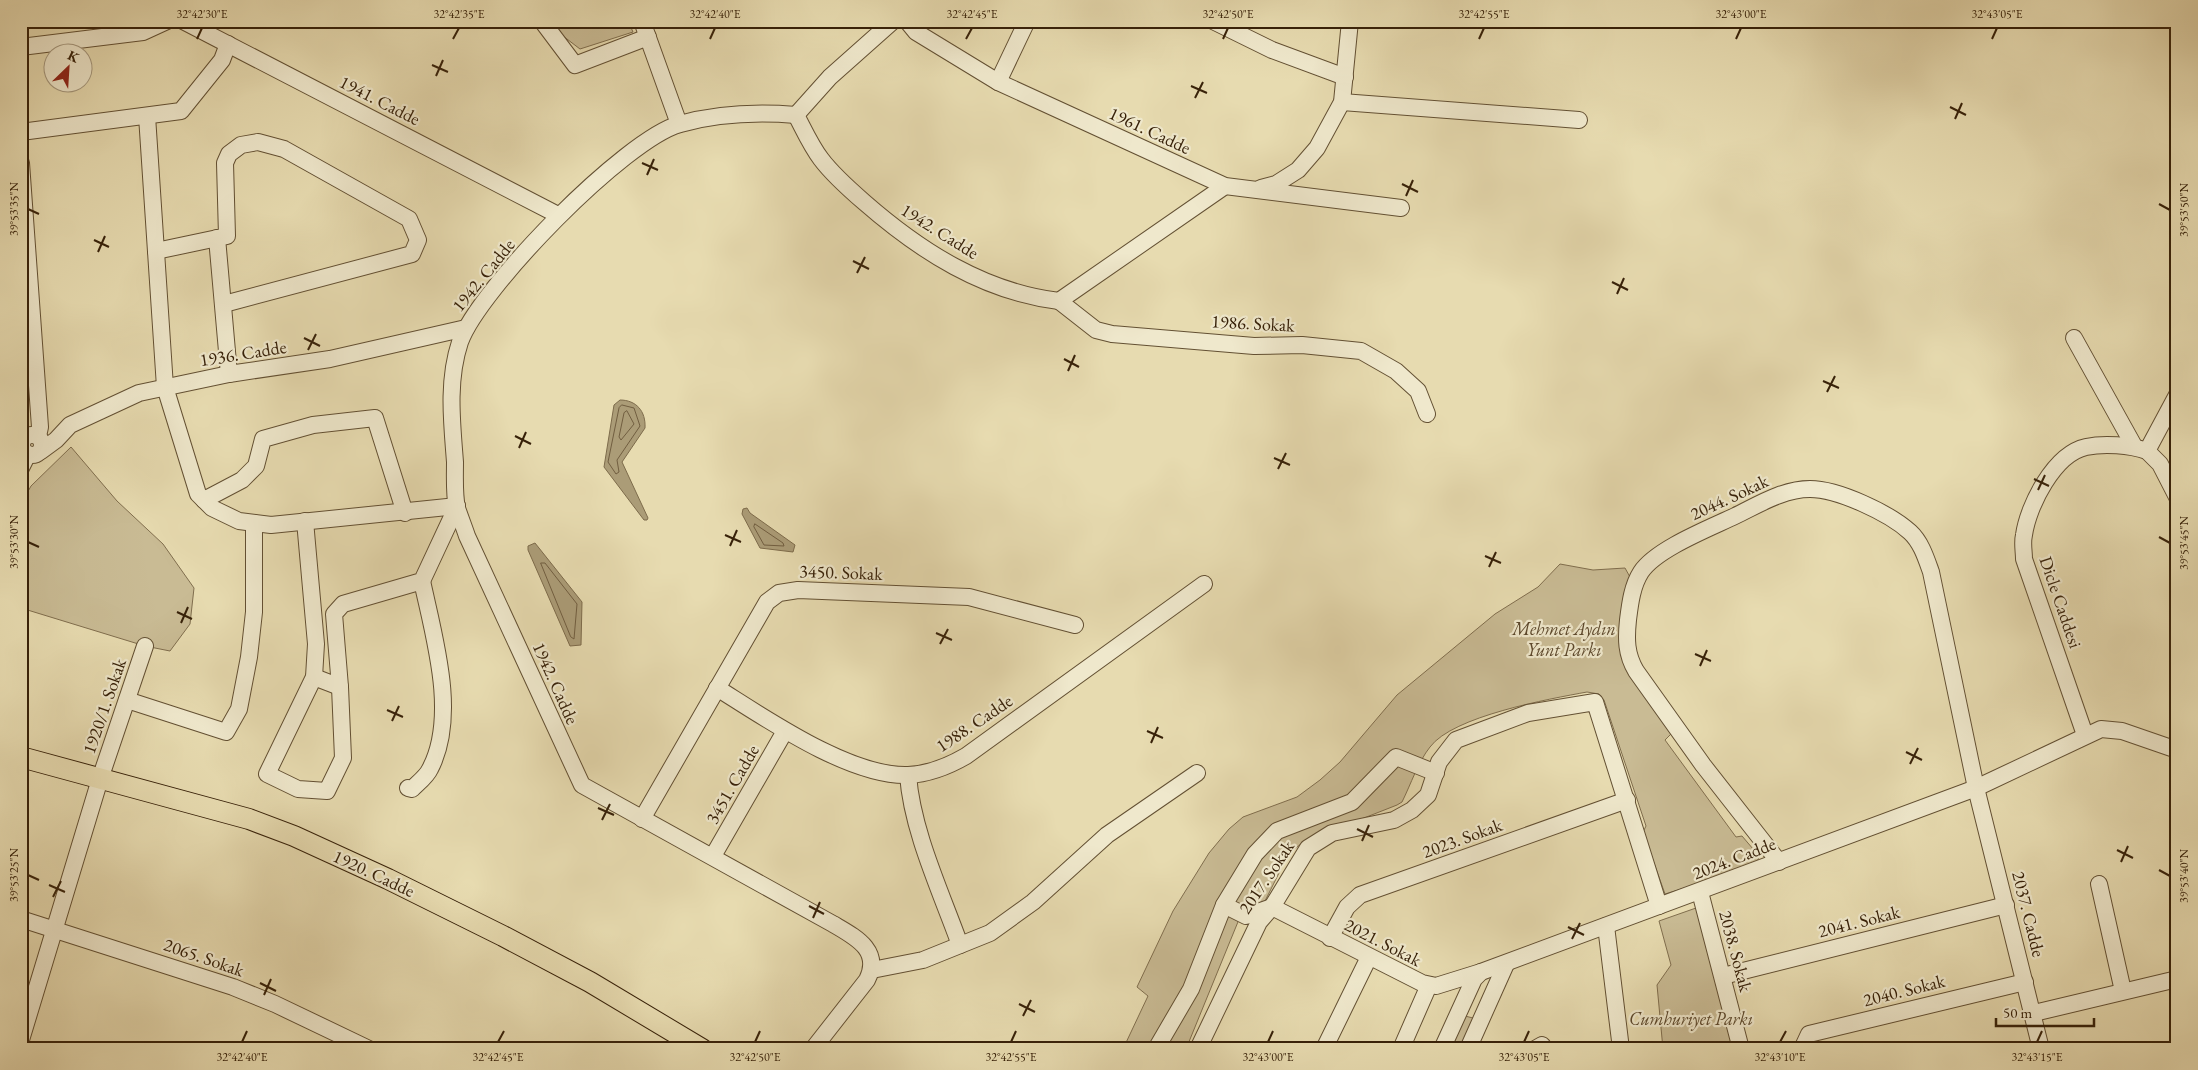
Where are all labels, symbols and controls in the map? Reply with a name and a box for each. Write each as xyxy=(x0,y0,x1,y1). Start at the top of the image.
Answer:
text: 32°42'30"E xyxy=(176,6,228,22)
text: 32°42'35"E xyxy=(433,6,485,22)
text: 32°42'40"E xyxy=(689,6,741,22)
text: 32°42'45"E xyxy=(946,6,998,22)
text: 32°42'50"E xyxy=(1202,6,1254,22)
text: 32°42'55"E xyxy=(1458,6,1510,22)
text: 32°43'00"E xyxy=(1715,6,1767,22)
text: 32°43'05"E xyxy=(1971,6,2023,22)
north arrow xyxy=(42,42,92,92)
text: K xyxy=(65,46,82,67)
street label: 1941. Cadde xyxy=(336,70,424,130)
street label: 1961. Cadde xyxy=(1105,101,1195,159)
text: 39°53'35"N xyxy=(6,182,22,236)
text: 39°53'50"N xyxy=(2176,183,2192,237)
street label: 1942. Cadde xyxy=(897,198,983,264)
street label: 1942. Cadde xyxy=(447,234,519,316)
street label: 1986. Sokak xyxy=(1211,309,1296,337)
street label: 1936. Cadde xyxy=(198,335,288,371)
street label: 2044. Sokak xyxy=(1686,469,1772,525)
text: 39°53'30"N xyxy=(6,515,22,569)
text: 39°53'45"N xyxy=(2176,516,2192,570)
street label: Dicle Caddesi xyxy=(2035,553,2088,652)
street label: 3450. Sokak xyxy=(799,559,884,585)
park label: Mehmet Aydın Yunt Parkı xyxy=(1511,617,1616,661)
street label: 1942. Cadde xyxy=(528,638,584,728)
street label: 1920/1. Sokak xyxy=(77,655,131,757)
street label: 1988. Cadde xyxy=(931,689,1017,757)
street label: 3451. Cadde xyxy=(700,740,764,828)
street label: 2023. Sokak xyxy=(1419,813,1506,863)
street label: 2024. Cadde xyxy=(1689,832,1779,884)
street label: 2017. Sokak xyxy=(1233,836,1299,918)
street label: 1920. Cadde xyxy=(329,844,419,902)
text: 39°53'25"N xyxy=(6,848,22,902)
text: 39°53'40"N xyxy=(2176,849,2192,903)
street label: 2037. Cadde xyxy=(2007,869,2051,959)
street label: 2041. Sokak xyxy=(1816,900,1903,942)
street label: 2038. Sokak xyxy=(1714,908,1758,995)
street label: 2021. Sokak xyxy=(1341,913,1426,971)
street label: 2065. Sokak xyxy=(161,933,248,982)
street label: 2040. Sokak xyxy=(1861,969,1948,1011)
scale bar xyxy=(1996,995,2093,1027)
text: 50 m xyxy=(2003,1003,2032,1022)
park label: Cumhuriyet Parkı xyxy=(1629,1007,1753,1031)
text: 32°42'40"E xyxy=(216,1049,268,1065)
text: 32°42'45"E xyxy=(472,1049,524,1065)
text: 32°42'50"E xyxy=(729,1049,781,1065)
text: 32°42'55"E xyxy=(985,1049,1037,1065)
text: 32°43'00"E xyxy=(1242,1049,1294,1065)
text: 32°43'05"E xyxy=(1498,1049,1550,1065)
text: 32°43'10"E xyxy=(1754,1049,1806,1065)
text: 32°43'15"E xyxy=(2011,1049,2063,1065)

